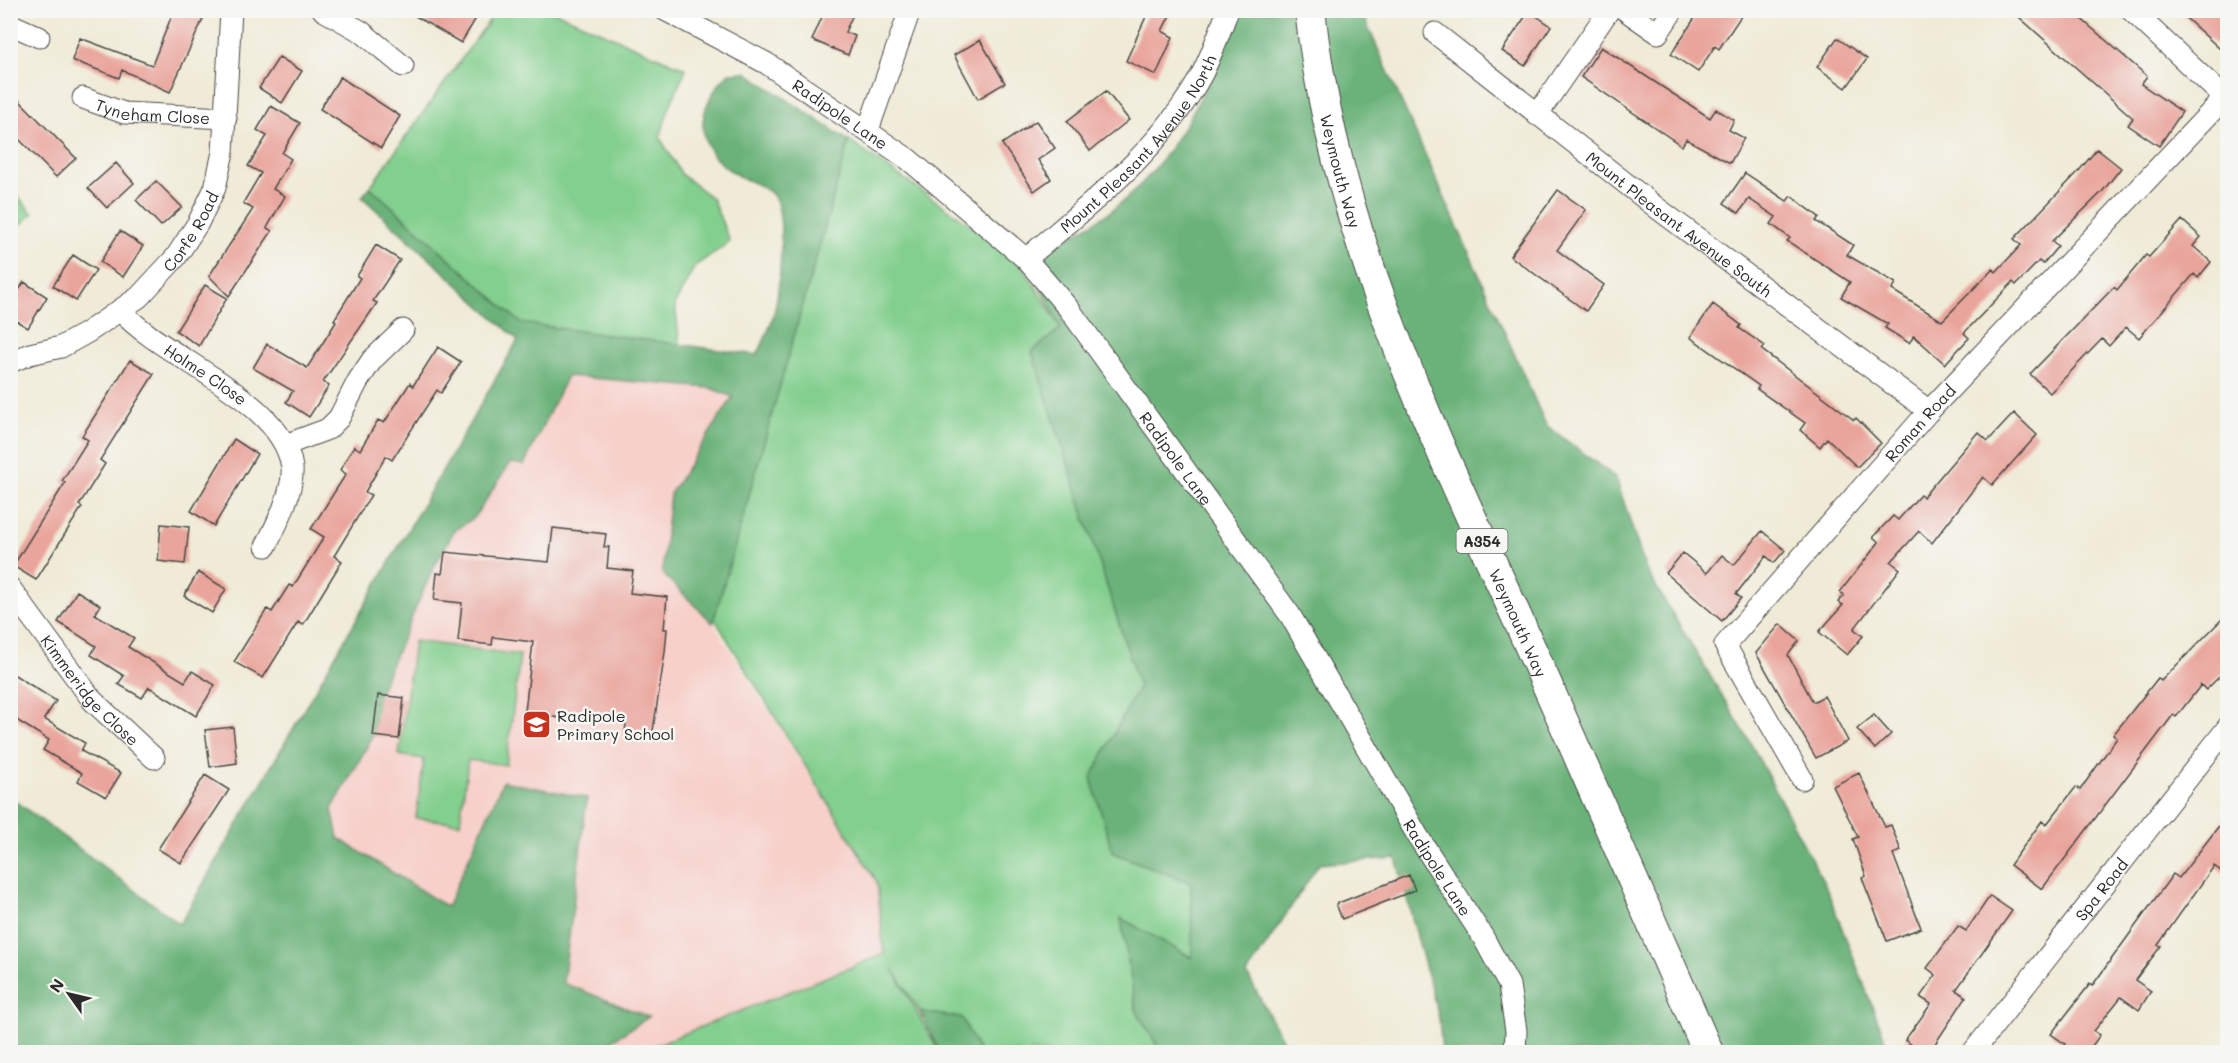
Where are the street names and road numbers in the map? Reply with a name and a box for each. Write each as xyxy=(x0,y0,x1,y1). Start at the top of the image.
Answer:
street label: Mount Pleasant Avenue North xyxy=(1055,51,1220,237)
street label: Radipole Lane xyxy=(789,74,892,153)
street label: Tyneham Close xyxy=(93,93,211,128)
street label: Weymouth Way xyxy=(1316,112,1366,230)
street label: Mount Pleasant Avenue South xyxy=(1582,146,1777,301)
street label: Corfe Road xyxy=(158,188,222,276)
street label: Holme Close xyxy=(161,338,252,409)
street label: Roman Road xyxy=(1880,380,1959,466)
street label: Radipole Lane xyxy=(1136,407,1218,509)
road number: A354 xyxy=(1456,529,1508,553)
street label: Weymouth Way xyxy=(1485,565,1553,680)
street label: Kimmeridge Close xyxy=(37,630,144,750)
street label: Radipole Lane xyxy=(1400,815,1477,920)
street label: Spa Road xyxy=(2070,854,2132,925)

